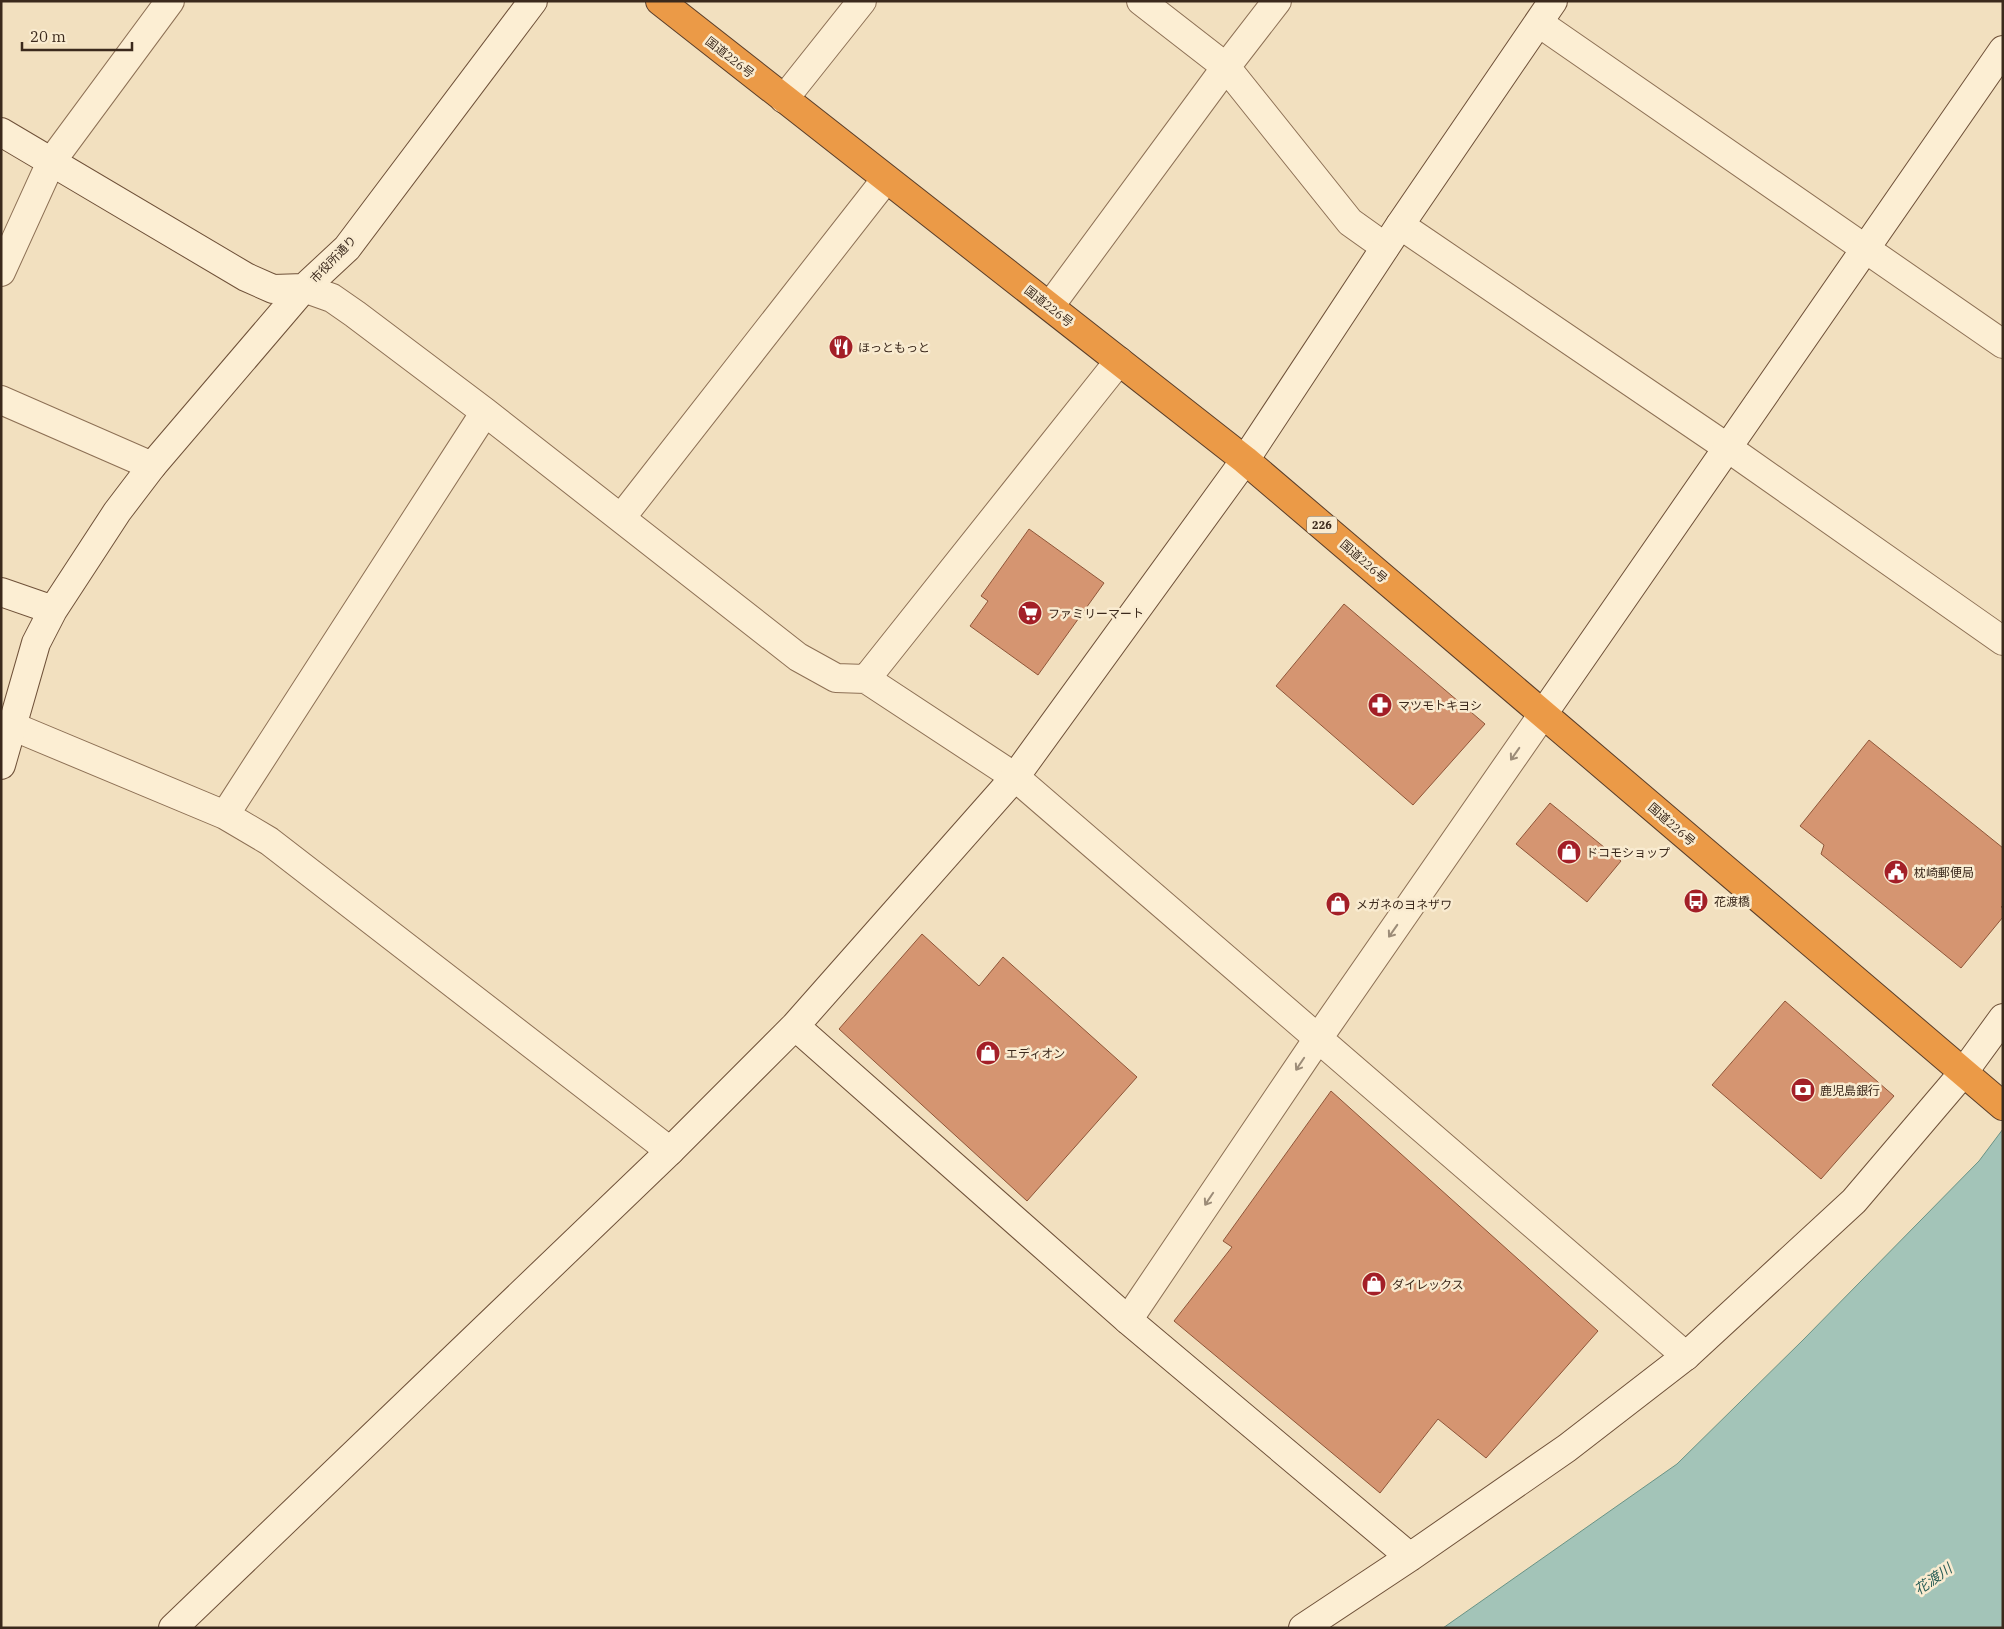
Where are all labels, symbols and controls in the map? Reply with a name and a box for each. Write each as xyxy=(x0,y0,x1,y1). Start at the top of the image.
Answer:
scale bar xyxy=(22,20,132,52)
text: 20 m xyxy=(30,27,66,46)
street label: 国道226号 xyxy=(703,33,757,81)
street label: 市役所通り xyxy=(307,232,359,286)
street label: 国道226号 xyxy=(1022,282,1076,330)
restaurant icon: ほっともっと xyxy=(828,334,854,360)
place label: ほっともっと xyxy=(858,340,930,355)
road number: 226 xyxy=(1307,516,1337,534)
street label: 国道226号 xyxy=(1337,536,1391,586)
supermarket icon: ファミリーマート xyxy=(1017,600,1043,626)
place label: ファミリーマート xyxy=(1048,606,1144,621)
pharmacy icon: マツモトキヨシ xyxy=(1367,692,1393,718)
place label: マツモトキヨシ xyxy=(1398,698,1482,713)
one-way arrow xyxy=(1510,747,1520,761)
street label: 国道226号 xyxy=(1645,799,1699,849)
shop icon: ドコモショップ xyxy=(1556,839,1582,865)
place label: ドコモショップ xyxy=(1586,845,1670,860)
public building icon: 枕崎郵便局 xyxy=(1883,859,1909,885)
place label: 枕崎郵便局 xyxy=(1914,865,1974,880)
bus stop icon: 花渡橋 xyxy=(1683,888,1709,914)
shop icon: メガネのヨネザワ xyxy=(1325,891,1351,917)
place label: 花渡橋 xyxy=(1714,894,1750,909)
place label: メガネのヨネザワ xyxy=(1356,897,1452,912)
one-way arrow xyxy=(1388,924,1398,938)
shop icon: エディオン xyxy=(975,1040,1001,1066)
place label: エディオン xyxy=(1006,1046,1065,1061)
one-way arrow xyxy=(1295,1057,1305,1071)
bank icon: 鹿児島銀行 xyxy=(1790,1077,1816,1103)
place label: 鹿児島銀行 xyxy=(1820,1083,1880,1098)
one-way arrow xyxy=(1204,1192,1214,1206)
shop icon: ダイレックス xyxy=(1361,1271,1387,1297)
place label: ダイレックス xyxy=(1392,1277,1464,1292)
water label: 花渡川 xyxy=(1911,1558,1957,1598)

